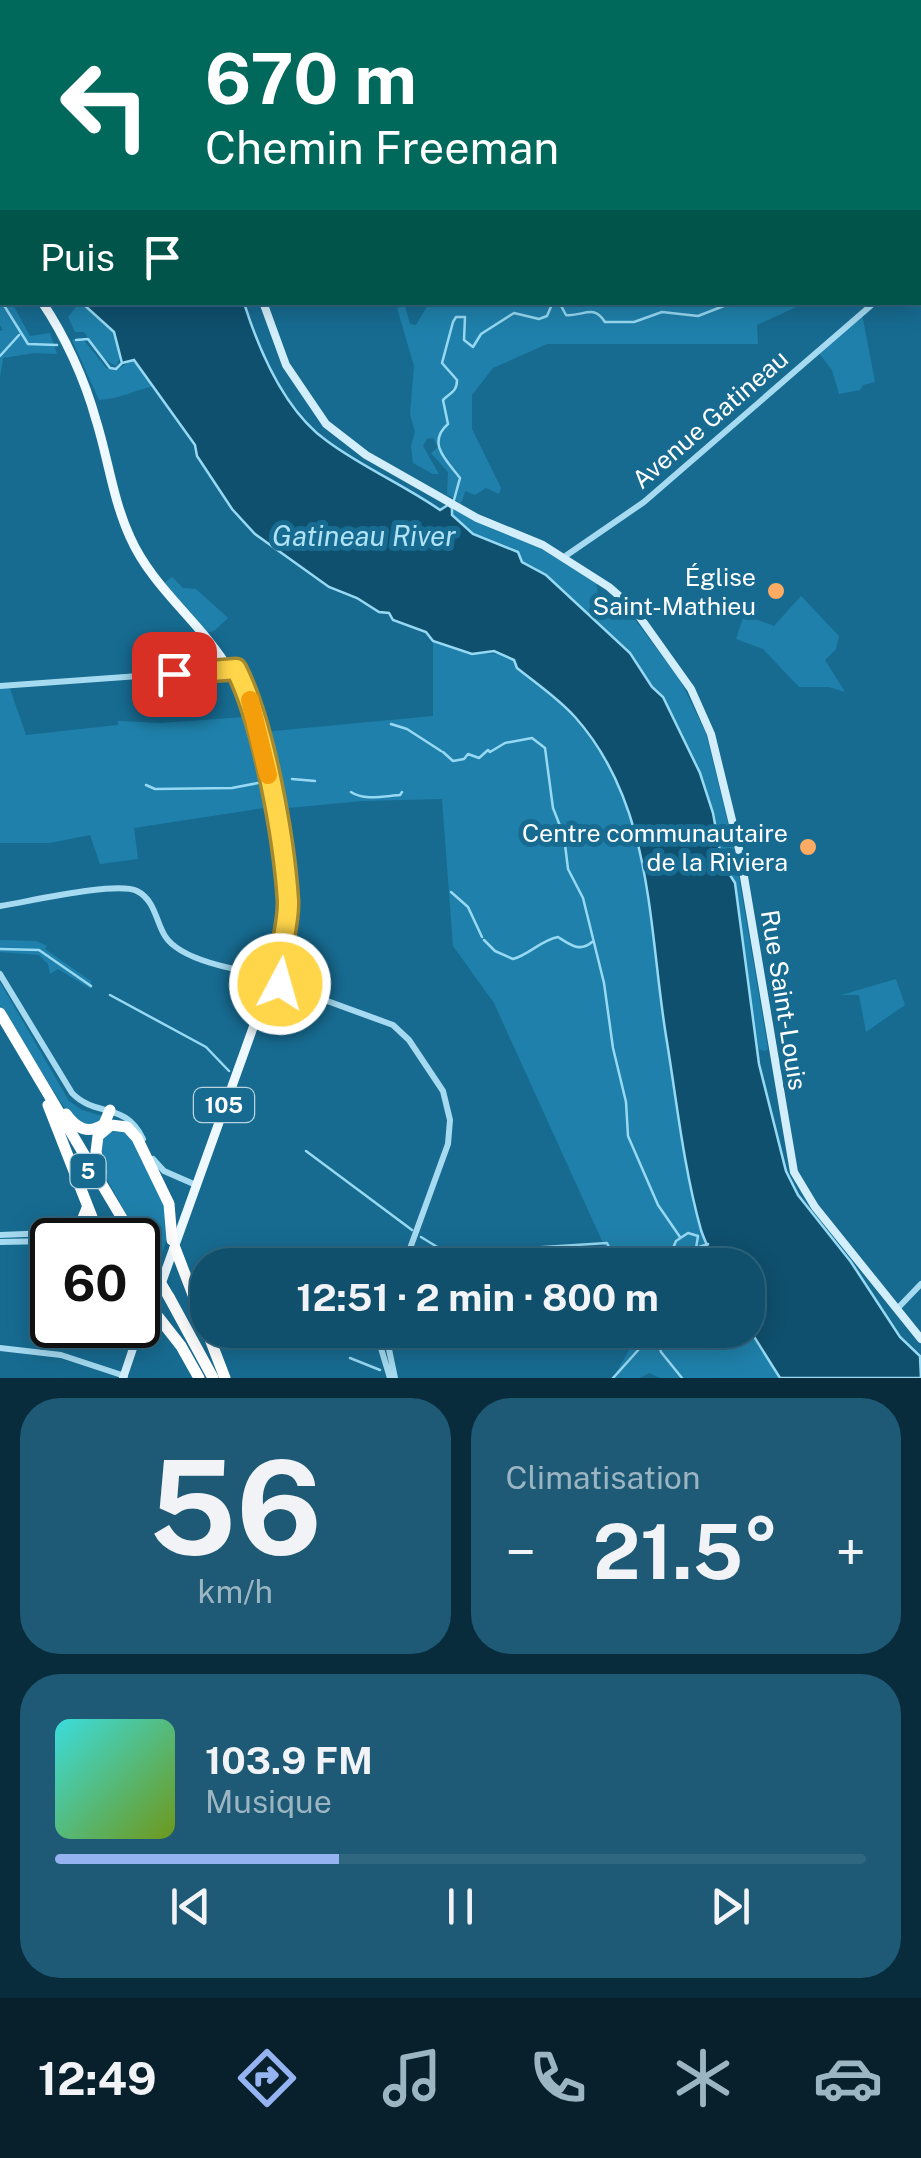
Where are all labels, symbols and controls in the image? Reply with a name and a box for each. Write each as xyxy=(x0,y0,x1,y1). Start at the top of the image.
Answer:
text: 670 m xyxy=(205,37,417,120)
icon: left xyxy=(40,40,170,170)
text: Chemin Freeman xyxy=(205,121,559,174)
icon: arrive xyxy=(135,230,190,285)
text: Puis xyxy=(40,235,115,280)
street label: Avenue Gatineau xyxy=(626,343,794,495)
water label: Gatineau River xyxy=(272,519,456,552)
place label: Église Saint-Mathieu xyxy=(592,562,756,621)
marker: Église Saint-Mathieu xyxy=(765,580,787,602)
pin xyxy=(132,632,217,717)
icon: arrive xyxy=(147,647,202,702)
place label: Centre communautaire de la Riviera xyxy=(522,818,788,877)
marker: Centre communautaire de la Riviera xyxy=(797,836,819,858)
street label: Rue Saint-Louis xyxy=(755,908,813,1092)
position arrow xyxy=(228,932,332,1036)
road number: 105 xyxy=(194,1088,254,1122)
road number: 5 xyxy=(70,1154,106,1188)
speed limit sign: 60 xyxy=(30,1218,160,1348)
text: 12:51 · 2 min · 800 m xyxy=(296,1275,659,1320)
text: 56 xyxy=(148,1432,322,1584)
text: Climatisation xyxy=(506,1459,700,1496)
text: 21.5° xyxy=(593,1508,779,1596)
text: − xyxy=(506,1520,536,1584)
text: + xyxy=(836,1520,866,1584)
text: km/h xyxy=(198,1573,273,1610)
text: 103.9 FM xyxy=(205,1738,373,1783)
text: Musique xyxy=(205,1783,332,1820)
icon: previous xyxy=(163,1879,218,1934)
icon: pause xyxy=(433,1879,488,1934)
icon: next xyxy=(703,1879,758,1934)
icon: directions xyxy=(232,2043,302,2113)
icon: music xyxy=(377,2043,447,2113)
icon: phone xyxy=(523,2043,593,2113)
icon: climate xyxy=(668,2043,738,2113)
icon: car xyxy=(813,2043,883,2113)
text: 12:49 xyxy=(38,2052,157,2105)

